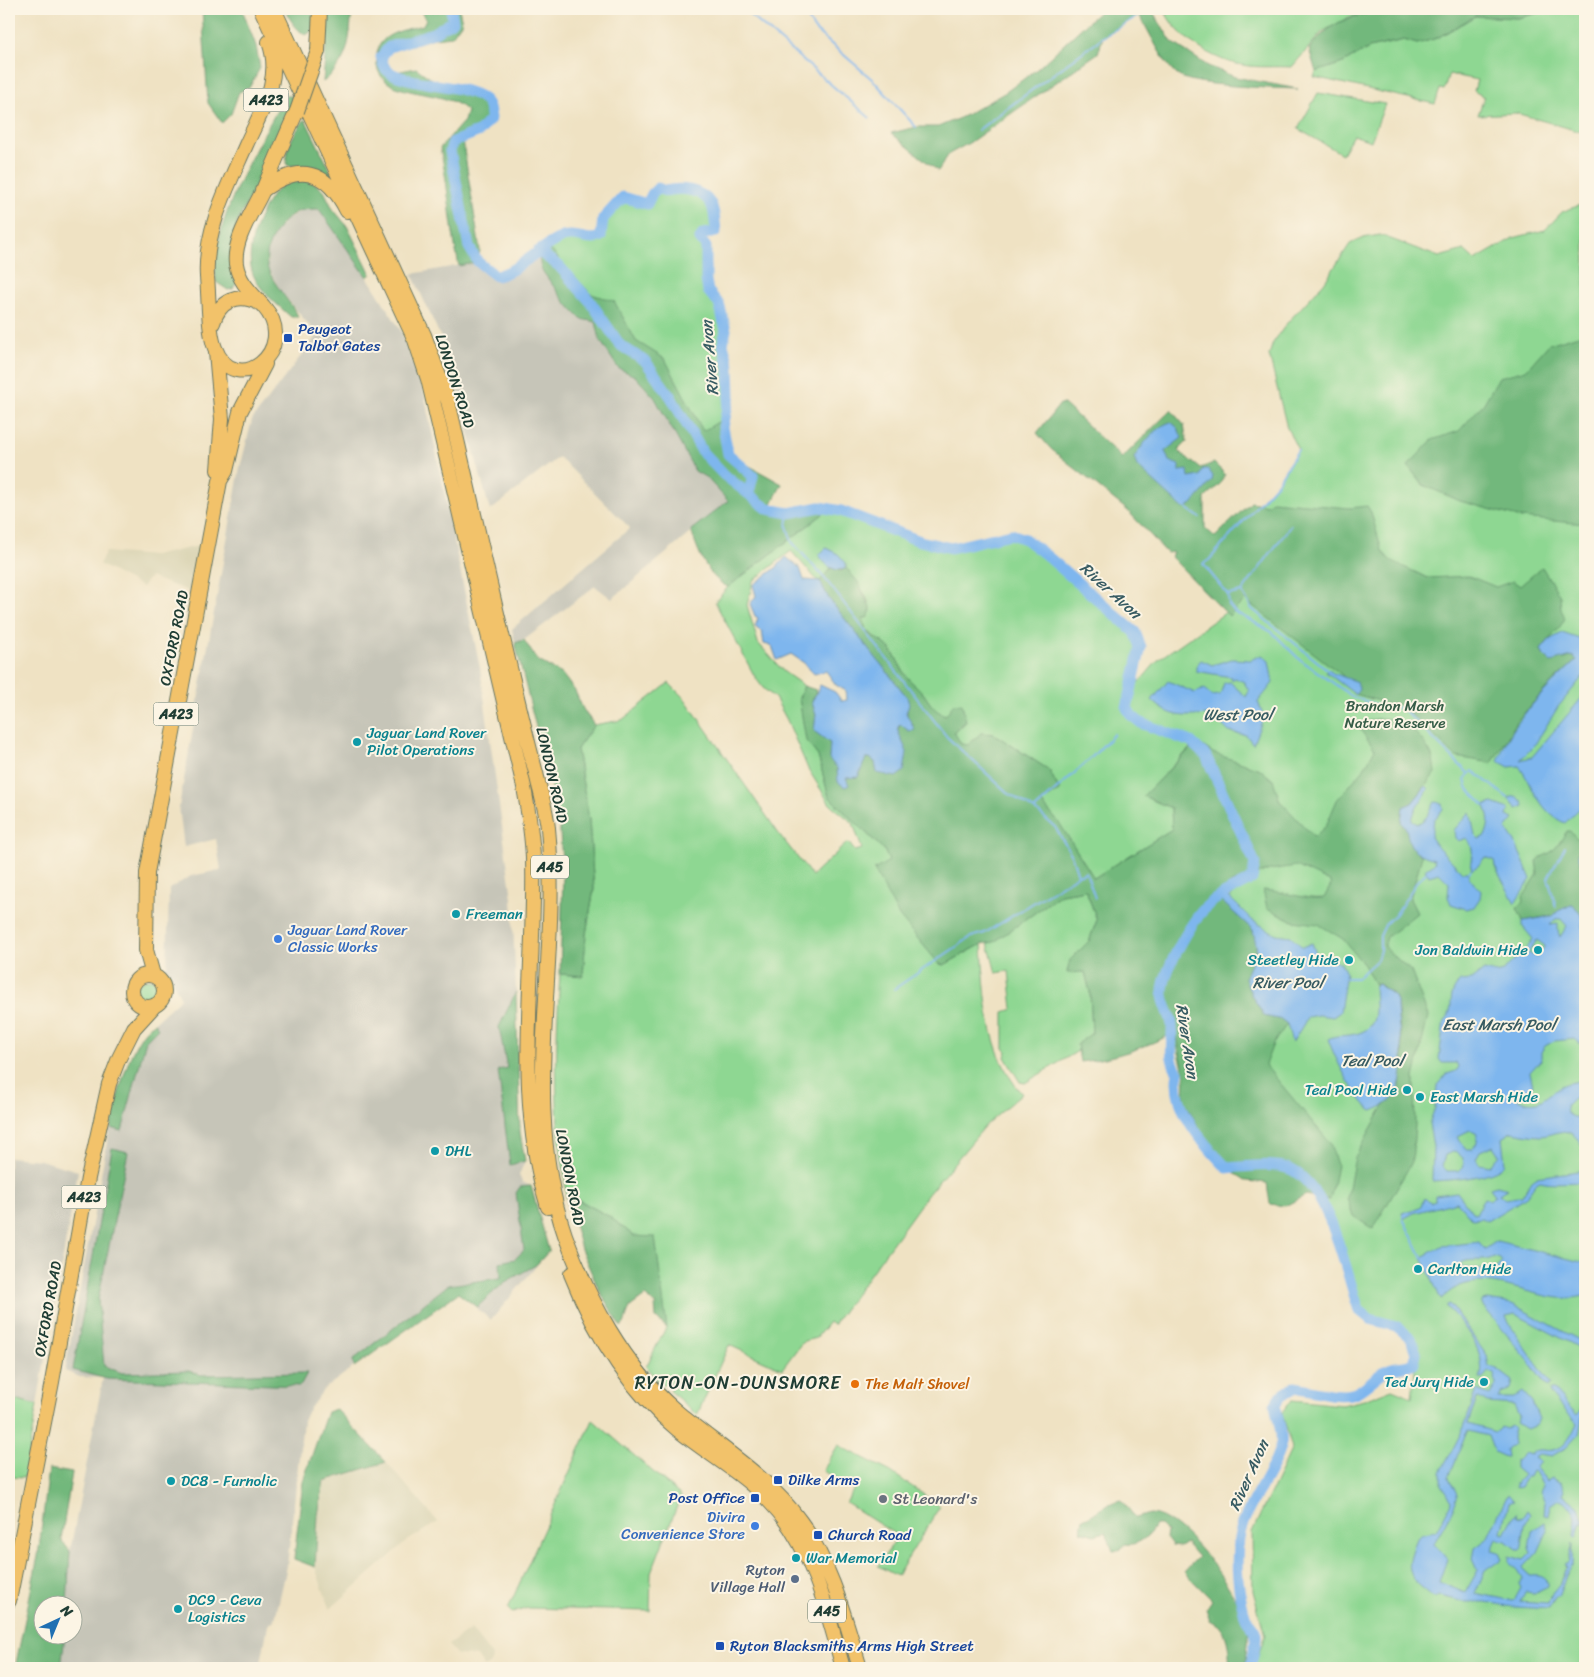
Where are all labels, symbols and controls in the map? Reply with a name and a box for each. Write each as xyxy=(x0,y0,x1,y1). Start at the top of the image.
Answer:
road number: A423 xyxy=(244,88,288,112)
place label: Peugeot Talbot Gates xyxy=(298,316,381,359)
water label: River Avon xyxy=(692,317,727,397)
street label: LONDON ROAD xyxy=(428,330,482,432)
marker: Peugeot Talbot Gates xyxy=(282,332,294,344)
water label: River Avon xyxy=(1073,555,1150,628)
street label: OXFORD ROAD xyxy=(152,588,196,688)
park label: Brandon Marsh Nature Reserve xyxy=(1345,693,1445,736)
water label: West Pool xyxy=(1203,700,1276,729)
road number: A423 xyxy=(154,702,198,726)
place label: Jaguar Land Rover Pilot Operations xyxy=(366,720,487,763)
street label: LONDON ROAD xyxy=(528,724,576,826)
marker: Jaguar Land Rover Pilot Operations xyxy=(351,736,363,748)
road number: A45 xyxy=(531,856,569,879)
place label: Freeman xyxy=(466,901,523,927)
marker: Freeman xyxy=(450,908,462,920)
place label: Jaguar Land Rover Classic Works xyxy=(287,917,408,960)
marker: Jaguar Land Rover Classic Works xyxy=(272,933,284,945)
place label: Jon Baldwin Hide xyxy=(1414,937,1528,963)
marker: Jon Baldwin Hide xyxy=(1532,944,1544,956)
place label: Steetley Hide xyxy=(1247,947,1339,973)
marker: Steetley Hide xyxy=(1343,954,1355,966)
water label: River Pool xyxy=(1253,968,1327,997)
water label: River Avon xyxy=(1167,1002,1208,1083)
water label: East Marsh Pool xyxy=(1443,1010,1559,1039)
water label: Teal Pool xyxy=(1341,1046,1407,1075)
place label: Teal Pool Hide xyxy=(1305,1077,1397,1103)
marker: Teal Pool Hide xyxy=(1401,1084,1413,1096)
place label: East Marsh Hide xyxy=(1430,1084,1538,1110)
marker: East Marsh Hide xyxy=(1414,1091,1426,1103)
street label: LONDON ROAD xyxy=(548,1127,592,1228)
place label: DHL xyxy=(445,1138,472,1164)
marker: DHL xyxy=(429,1145,441,1157)
road number: A423 xyxy=(62,1186,106,1208)
place label: Carlton Hide xyxy=(1428,1256,1512,1282)
street label: OXFORD ROAD xyxy=(27,1259,69,1359)
marker: Carlton Hide xyxy=(1412,1263,1424,1275)
district label: RYTON-ON-DUNSMORE xyxy=(635,1367,841,1399)
place label: Ted Jury Hide xyxy=(1384,1369,1474,1395)
place label: The Malt Shovel xyxy=(865,1371,970,1397)
marker: Ted Jury Hide xyxy=(1478,1376,1490,1388)
marker: The Malt Shovel xyxy=(849,1378,861,1390)
water label: River Avon xyxy=(1220,1433,1278,1515)
place label: Dilke Arms xyxy=(788,1467,859,1493)
place label: DC8 - Furnolic xyxy=(181,1468,278,1494)
marker: Dilke Arms xyxy=(772,1474,784,1486)
marker: DC8 - Furnolic xyxy=(165,1475,177,1487)
place label: Post Office xyxy=(669,1485,745,1511)
place label: St Leonard's xyxy=(893,1486,977,1512)
marker: Post Office xyxy=(749,1492,761,1504)
marker: St Leonard's xyxy=(877,1493,889,1505)
place label: Divira Convenience Store xyxy=(621,1504,745,1547)
marker: Divira Convenience Store xyxy=(749,1520,761,1532)
place label: Church Road xyxy=(828,1522,912,1548)
marker: Church Road xyxy=(812,1529,824,1541)
place label: War Memorial xyxy=(806,1545,897,1571)
marker: War Memorial xyxy=(790,1552,802,1564)
place label: Ryton Village Hall xyxy=(710,1557,786,1600)
marker: Ryton Village Hall xyxy=(789,1573,801,1585)
place label: DC9 - Ceva Logistics xyxy=(188,1587,262,1630)
north arrow xyxy=(32,1594,82,1644)
text: N xyxy=(54,1598,79,1624)
road number: A45 xyxy=(808,1600,846,1622)
marker: DC9 - Ceva Logistics xyxy=(172,1603,184,1615)
place label: Ryton Blacksmiths Arms High Street xyxy=(730,1633,974,1659)
marker: Ryton Blacksmiths Arms High Street xyxy=(714,1640,726,1652)

